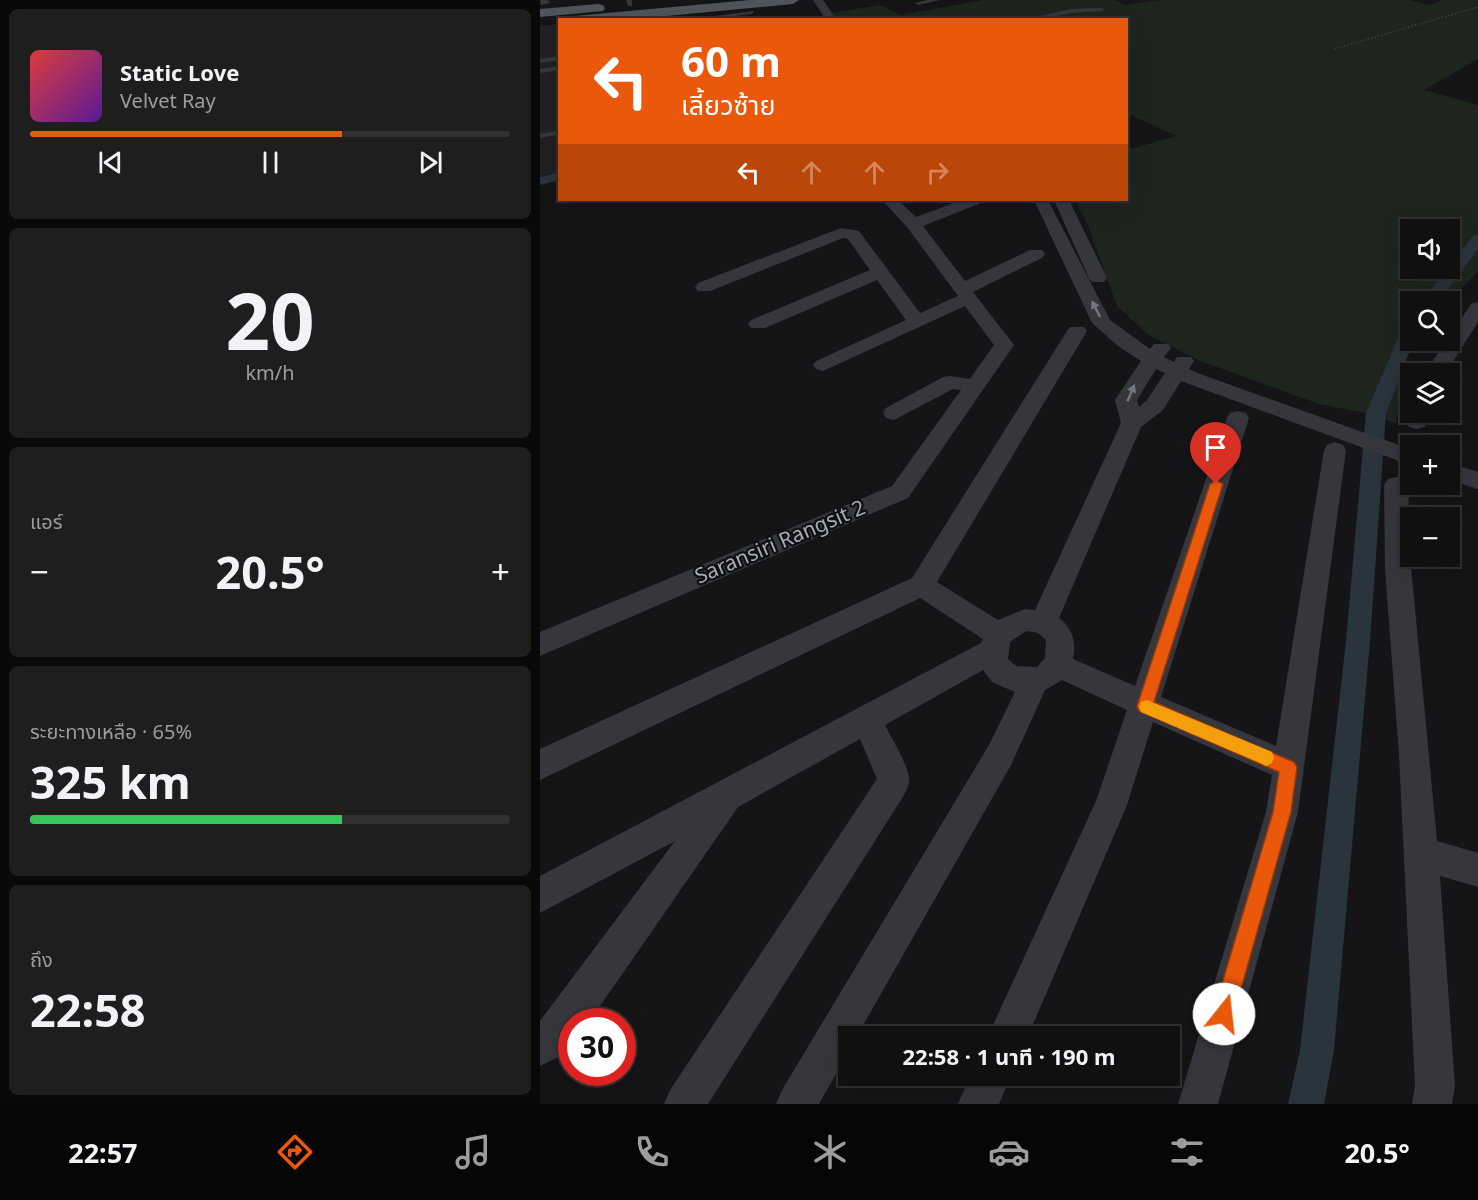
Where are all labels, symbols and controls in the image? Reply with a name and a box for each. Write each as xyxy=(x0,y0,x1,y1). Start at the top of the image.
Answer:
text: 60 m xyxy=(681,32,781,89)
icon: left xyxy=(582,42,660,120)
text: Static Love xyxy=(120,57,239,87)
text: เลี้ยวซ้าย xyxy=(681,86,775,123)
text: Velvet Ray xyxy=(120,87,216,114)
icon: previous xyxy=(94,146,127,179)
icon: pause xyxy=(254,146,287,179)
icon: next xyxy=(414,146,447,179)
icon: left xyxy=(732,156,765,189)
icon: ahead xyxy=(795,156,828,189)
icon: ahead xyxy=(858,156,891,189)
icon: right xyxy=(921,156,954,189)
map controls xyxy=(1400,219,1460,567)
button: sound xyxy=(1400,219,1460,279)
text: 20 xyxy=(225,267,315,373)
button: search xyxy=(1400,291,1460,351)
one-way arrow xyxy=(1091,301,1100,318)
text: km/h xyxy=(245,359,295,386)
button: layers xyxy=(1400,363,1460,423)
one-way arrow xyxy=(1126,384,1136,402)
pin xyxy=(1190,422,1241,484)
icon: arrive xyxy=(1199,431,1232,464)
button: + xyxy=(1400,435,1460,495)
street label: Saransiri Rangsit 2 xyxy=(690,493,869,590)
button: − xyxy=(1400,507,1460,567)
text: แอร์ xyxy=(30,508,62,535)
text: 20.5° xyxy=(216,541,324,602)
text: − xyxy=(30,549,49,594)
text: + xyxy=(491,549,510,594)
text: ระยะทางเหลือ · 65% xyxy=(30,718,192,745)
text: 325 km xyxy=(30,751,191,812)
text: ถึง xyxy=(30,946,53,973)
text: 22:58 xyxy=(30,979,146,1040)
position arrow xyxy=(1192,982,1256,1046)
speed limit sign: 30 xyxy=(558,1008,636,1086)
text: 22:58 · 1 นาที · 190 m xyxy=(903,1041,1115,1071)
icon: directions xyxy=(274,1131,316,1173)
icon: music xyxy=(452,1131,494,1173)
icon: phone xyxy=(631,1131,673,1173)
icon: climate xyxy=(809,1131,851,1173)
icon: car xyxy=(988,1131,1030,1173)
icon: filters xyxy=(1166,1131,1208,1173)
text: 22:57 xyxy=(68,1134,138,1171)
text: 20.5° xyxy=(1344,1134,1410,1171)

